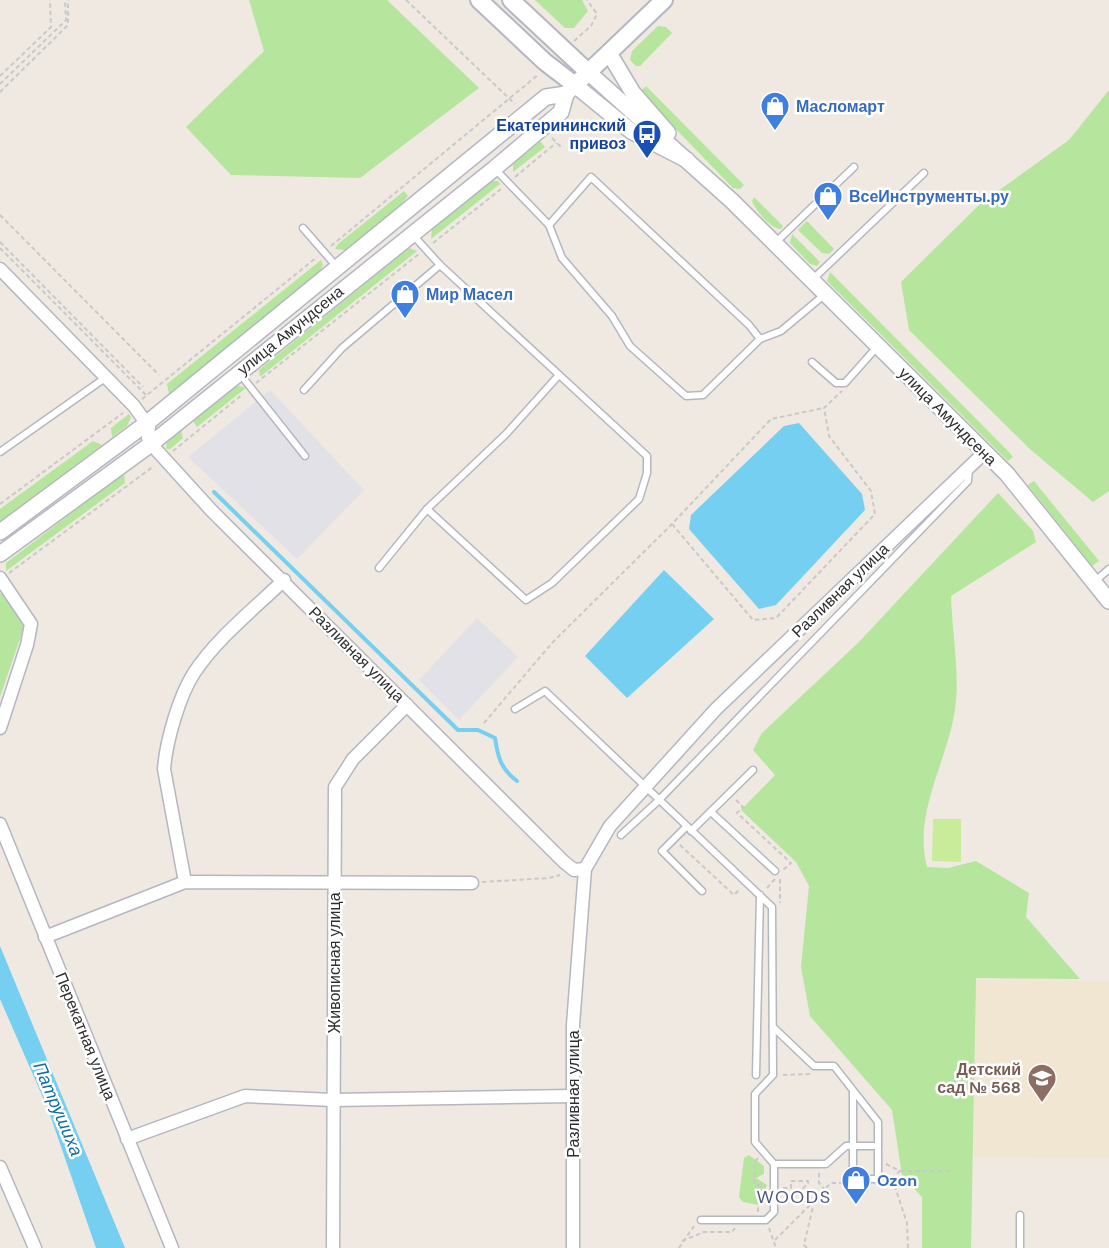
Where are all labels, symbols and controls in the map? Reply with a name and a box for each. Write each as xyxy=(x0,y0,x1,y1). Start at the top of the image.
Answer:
shop icon: Масломарт xyxy=(759,90,791,132)
place label: Масломарт xyxy=(796,96,885,117)
place label: Екатерининский привоз xyxy=(496,115,626,154)
bus stop icon: Екатерининский привоз xyxy=(631,118,663,160)
shop icon: ВсеИнструменты.ру xyxy=(812,180,844,222)
place label: ВсеИнструменты.ру xyxy=(849,186,1009,207)
shop icon: Мир Масел xyxy=(389,278,421,320)
street label: улица Амундсена xyxy=(233,281,348,380)
place label: Мир Масел xyxy=(426,284,513,305)
street label: улица Амундсена xyxy=(894,363,1001,470)
street label: Разливная улица xyxy=(787,538,894,642)
street label: Разливная улица xyxy=(304,602,409,707)
street label: Живописная улица xyxy=(324,892,345,1034)
street label: Перекатная улица xyxy=(50,969,121,1103)
street label: Разливная улица xyxy=(563,1030,584,1158)
water label: Патрушиха xyxy=(27,1058,89,1160)
place label: Детский сад № 568 xyxy=(937,1059,1021,1098)
school or university icon: Детский сад № 568 xyxy=(1026,1062,1058,1104)
shop icon: Ozon xyxy=(840,1164,872,1206)
place label: Ozon xyxy=(877,1170,917,1191)
district label: WOODS xyxy=(756,1185,832,1209)

